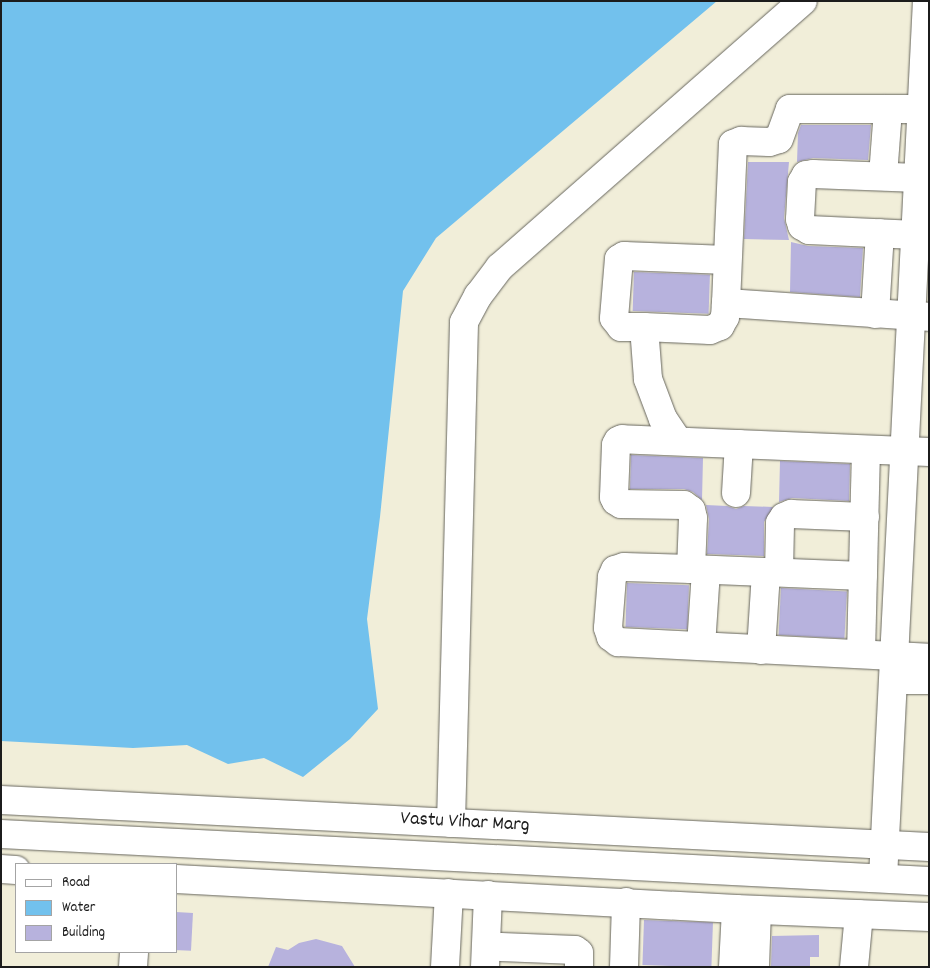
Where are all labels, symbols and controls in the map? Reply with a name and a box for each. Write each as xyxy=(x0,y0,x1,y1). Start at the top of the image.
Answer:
street label: Vastu Vihar Marg xyxy=(400,808,530,838)
legend xyxy=(15,863,178,953)
text: Road xyxy=(62,872,90,894)
text: Water xyxy=(62,897,95,919)
text: Building xyxy=(62,922,105,944)

